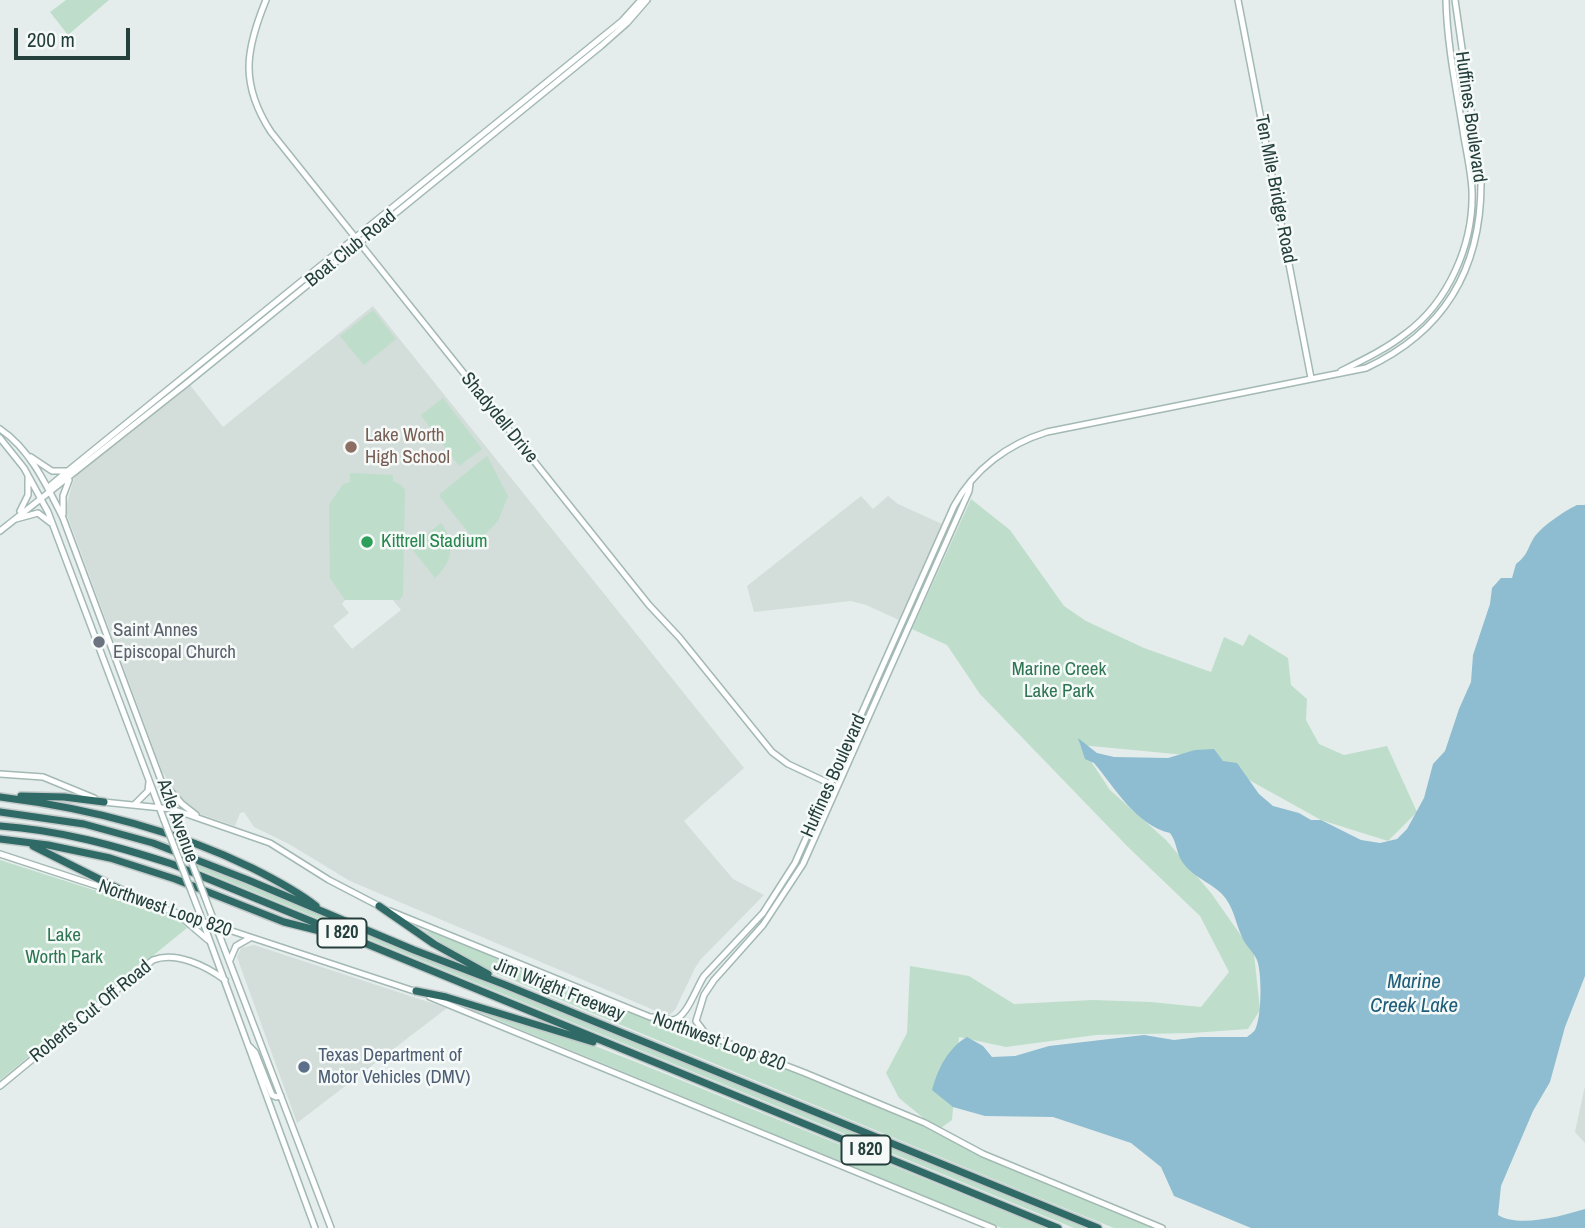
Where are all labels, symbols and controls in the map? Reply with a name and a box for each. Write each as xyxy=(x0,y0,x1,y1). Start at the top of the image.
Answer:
scale bar xyxy=(18,14,133,58)
text: 200 m xyxy=(27,25,75,54)
street label: Huffines Boulevard xyxy=(1450,50,1490,184)
street label: Ten Mile Bridge Road xyxy=(1249,113,1301,265)
street label: Boat Club Road xyxy=(301,206,401,292)
street label: Shadydell Drive xyxy=(456,368,542,468)
place label: Lake Worth High School xyxy=(365,425,450,469)
marker: Lake Worth High School xyxy=(343,439,359,455)
place label: Kittrell Stadium xyxy=(381,531,488,553)
marker: Kittrell Stadium xyxy=(359,534,375,550)
place label: Saint Annes Episcopal Church xyxy=(113,620,236,664)
marker: Saint Annes Episcopal Church xyxy=(91,634,107,650)
park label: Marine Creek Lake Park xyxy=(1012,659,1106,703)
street label: Huffines Boulevard xyxy=(797,711,871,841)
street label: Azle Avenue xyxy=(151,776,203,866)
street label: Northwest Loop 820 xyxy=(95,876,235,942)
road number: I 820 xyxy=(318,918,366,948)
park label: Lake Worth Park xyxy=(25,925,103,969)
street label: Jim Wright Freeway xyxy=(490,953,628,1027)
street label: Roberts Cut Off Road xyxy=(26,956,156,1068)
water label: Marine Creek Lake xyxy=(1370,969,1458,1019)
street label: Northwest Loop 820 xyxy=(650,1007,788,1077)
place label: Texas Department of Motor Vehicles (DMV) xyxy=(318,1045,470,1089)
marker: Texas Department of Motor Vehicles (DMV) xyxy=(296,1059,312,1075)
road number: I 820 xyxy=(842,1135,890,1164)

